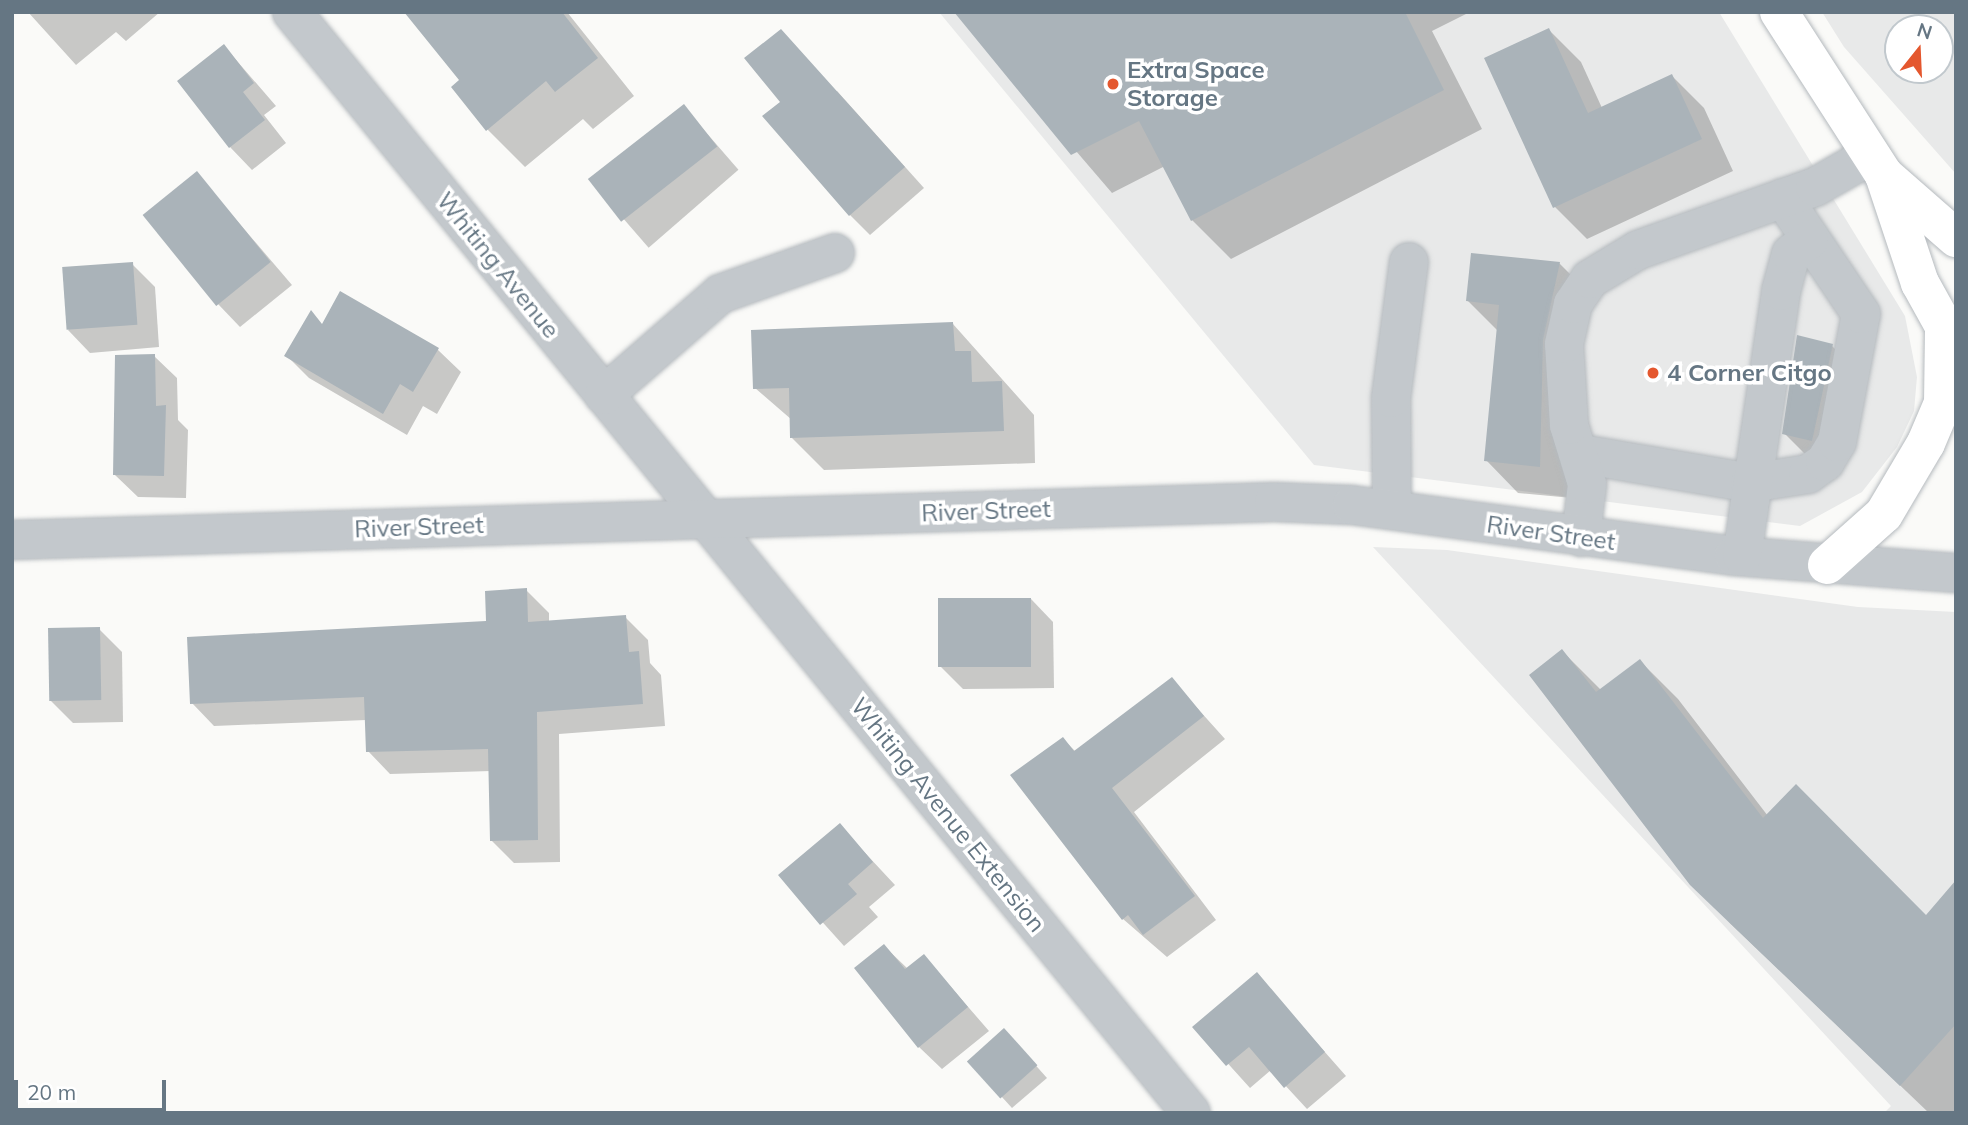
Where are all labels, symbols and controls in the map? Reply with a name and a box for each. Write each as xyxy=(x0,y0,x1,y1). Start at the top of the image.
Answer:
north arrow xyxy=(1884,14,1954,84)
text: N xyxy=(1914,17,1935,45)
place label: Extra Space Storage xyxy=(1127,56,1265,112)
marker: Extra Space Storage xyxy=(1105,76,1121,92)
street label: Whiting Avenue xyxy=(430,186,566,344)
place label: 4 Corner Citgo xyxy=(1667,359,1832,387)
marker: 4 Corner Citgo xyxy=(1645,365,1661,381)
street label: River Street xyxy=(921,494,1051,528)
street label: River Street xyxy=(354,510,484,544)
street label: River Street xyxy=(1485,510,1617,556)
street label: Whiting Avenue Extension xyxy=(845,692,1051,938)
scale bar xyxy=(18,1066,170,1110)
text: 20 m xyxy=(27,1079,76,1105)

